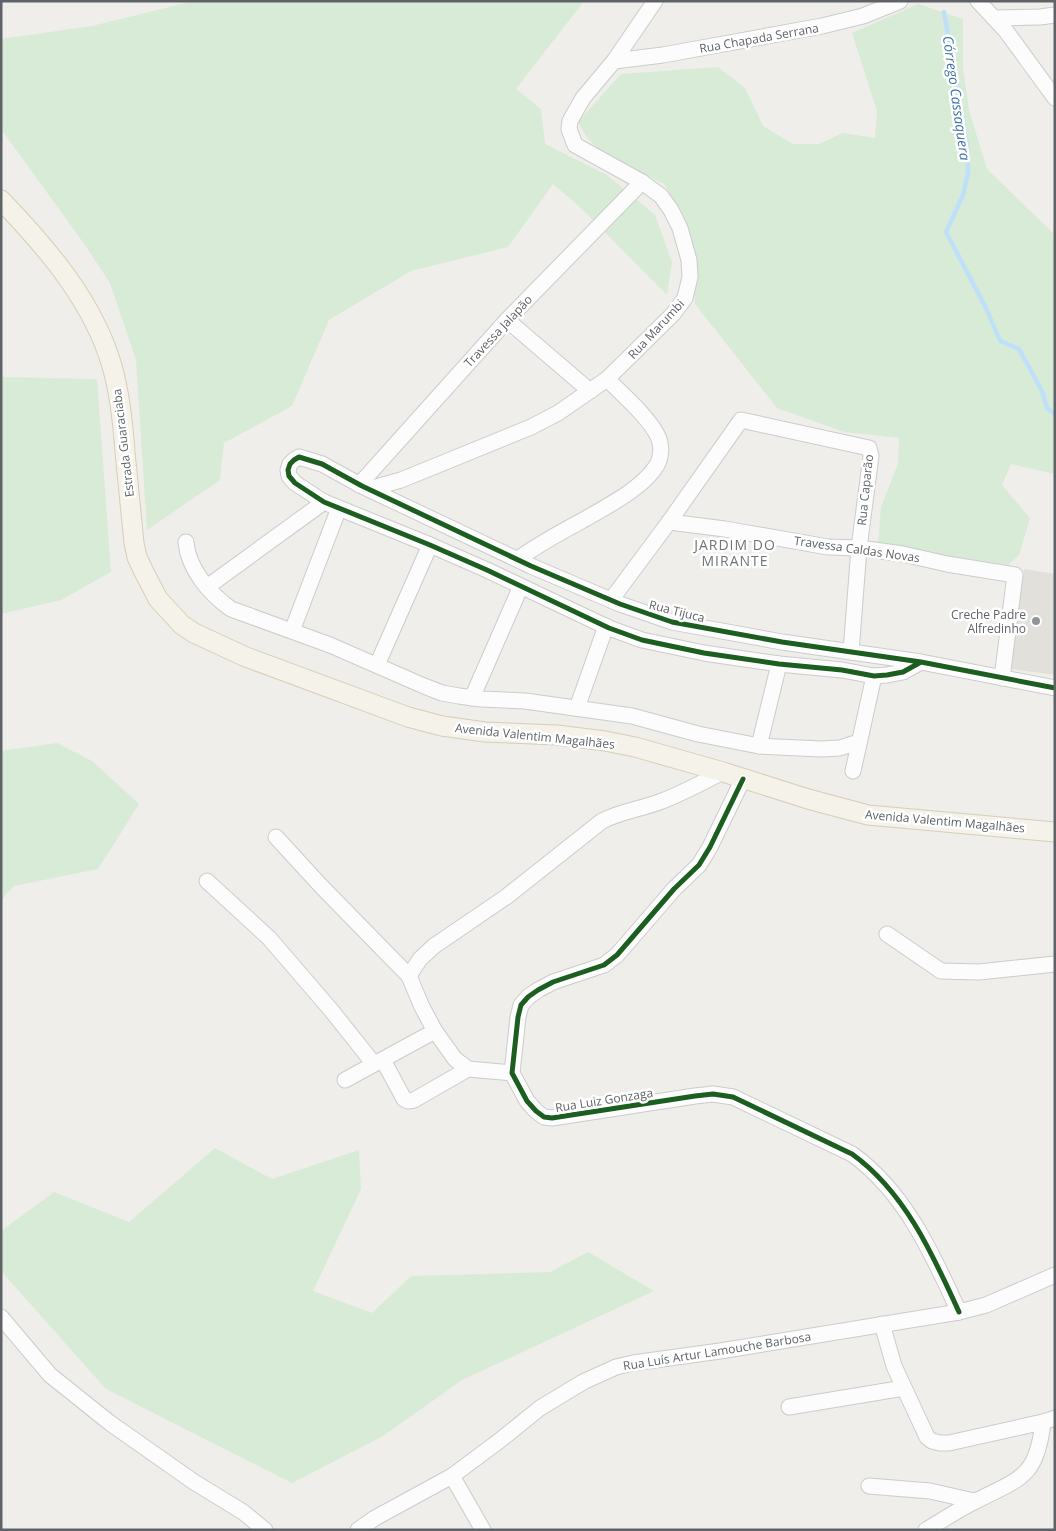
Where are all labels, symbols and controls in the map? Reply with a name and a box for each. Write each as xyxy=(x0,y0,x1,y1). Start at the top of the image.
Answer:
street label: Rua Chapada Serrana xyxy=(698,19,820,57)
water label: Córrego Cassaquera xyxy=(939,34,975,162)
street label: Travessa Jalapão xyxy=(460,291,536,371)
street label: Rua Marumbi xyxy=(624,295,688,363)
street label: Estrada Guaraciaba xyxy=(108,388,138,498)
street label: Rua Caparão xyxy=(853,454,877,526)
street label: Travessa Caldas Novas xyxy=(793,532,921,566)
district label: JARDIM DO MIRANTE xyxy=(692,535,776,570)
street label: Rua Tijuca xyxy=(647,596,707,626)
place label: Creche Padre Alfredinho xyxy=(951,606,1026,637)
marker: Creche Padre Alfredinho xyxy=(1030,615,1042,627)
street label: Avenida Valentim Magalhães xyxy=(454,719,616,753)
street label: Avenida Valentim Magalhães xyxy=(864,806,1026,836)
street label: Rua Luiz Gonzaga xyxy=(554,1084,654,1116)
street label: Rua Luís Artur Lamouche Barbosa xyxy=(622,1328,812,1374)

